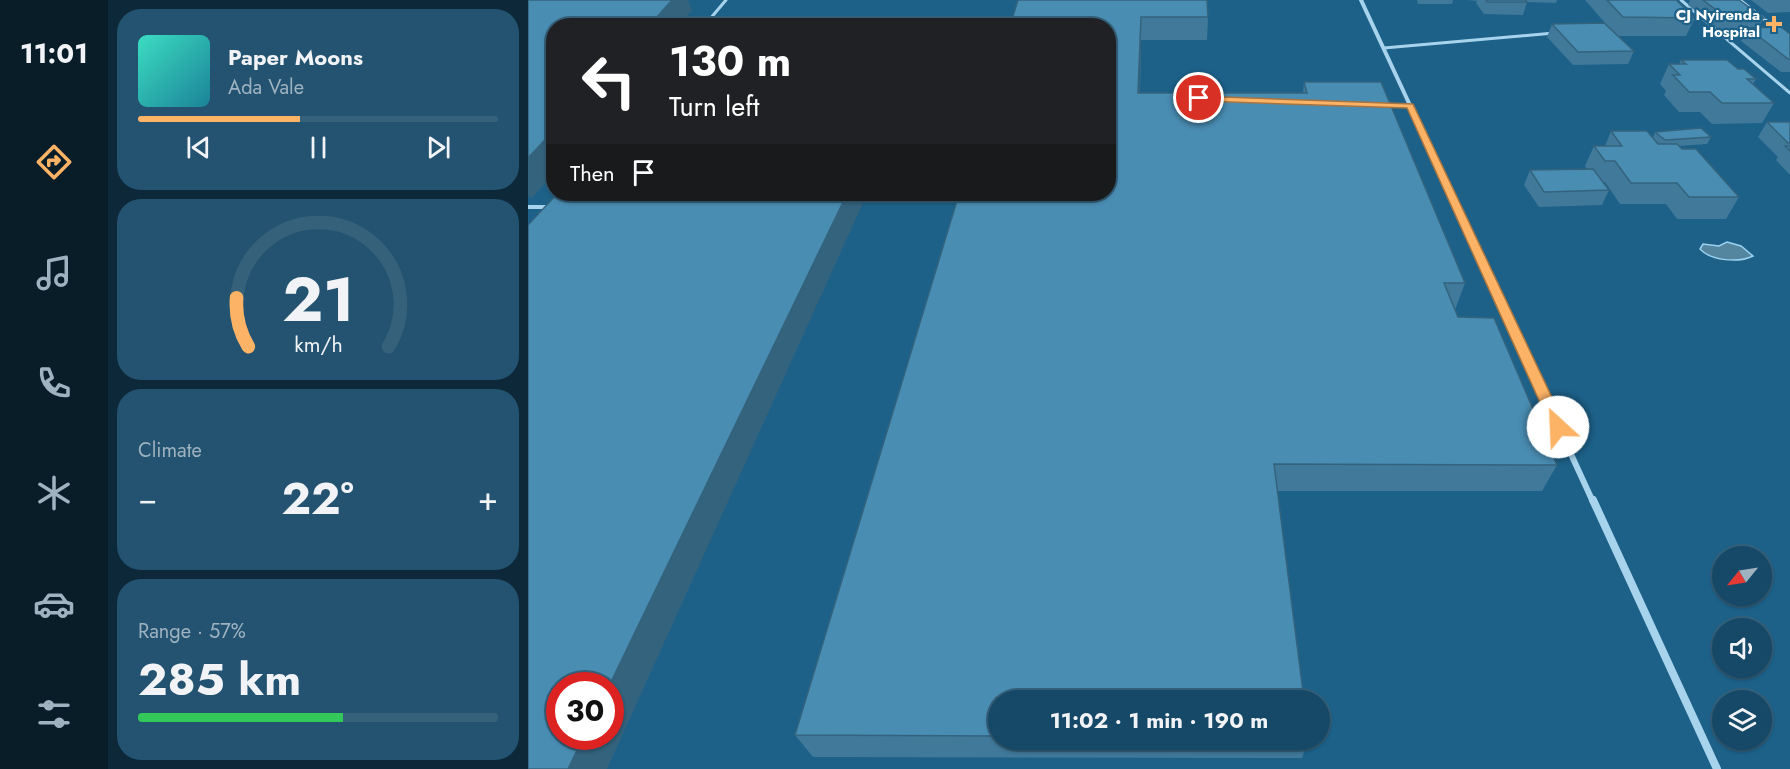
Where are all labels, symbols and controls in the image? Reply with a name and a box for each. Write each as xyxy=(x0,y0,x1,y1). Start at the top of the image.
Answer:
place label: CJ Nyirenda Hospital xyxy=(1676,4,1760,43)
marker: CJ Nyirenda Hospital xyxy=(1765,15,1783,33)
text: 130 m xyxy=(669,31,791,92)
text: 11:01 xyxy=(20,34,88,73)
text: Paper Moons xyxy=(228,41,363,73)
icon: left xyxy=(570,42,648,120)
pin xyxy=(1173,72,1224,123)
text: Ada Vale xyxy=(228,73,304,102)
icon: arrive xyxy=(1182,81,1215,114)
text: Turn left xyxy=(669,87,759,126)
icon: previous xyxy=(182,131,215,164)
icon: pause xyxy=(302,131,335,164)
icon: next xyxy=(422,131,455,164)
icon: directions xyxy=(33,141,75,183)
icon: arrive xyxy=(627,156,660,189)
text: Then xyxy=(570,157,615,189)
icon: music xyxy=(33,252,75,294)
text: 21 xyxy=(282,254,354,344)
text: km/h xyxy=(294,329,342,360)
icon: phone xyxy=(33,362,75,404)
position arrow xyxy=(1526,395,1590,459)
text: Climate xyxy=(138,436,202,465)
text: 22° xyxy=(281,466,354,531)
icon: climate xyxy=(33,472,75,514)
text: − xyxy=(138,475,157,522)
text: + xyxy=(478,475,498,522)
north arrow xyxy=(1712,546,1772,606)
map controls xyxy=(1712,546,1772,750)
icon: car xyxy=(33,583,75,625)
text: Range · 57% xyxy=(138,617,246,646)
button: sound xyxy=(1712,618,1772,678)
text: 285 km xyxy=(138,647,301,712)
speed limit sign: 30 xyxy=(546,672,624,750)
button: layers xyxy=(1712,690,1772,750)
icon: filters xyxy=(33,693,75,735)
text: 11:02 · 1 min · 190 m xyxy=(1050,704,1268,736)

